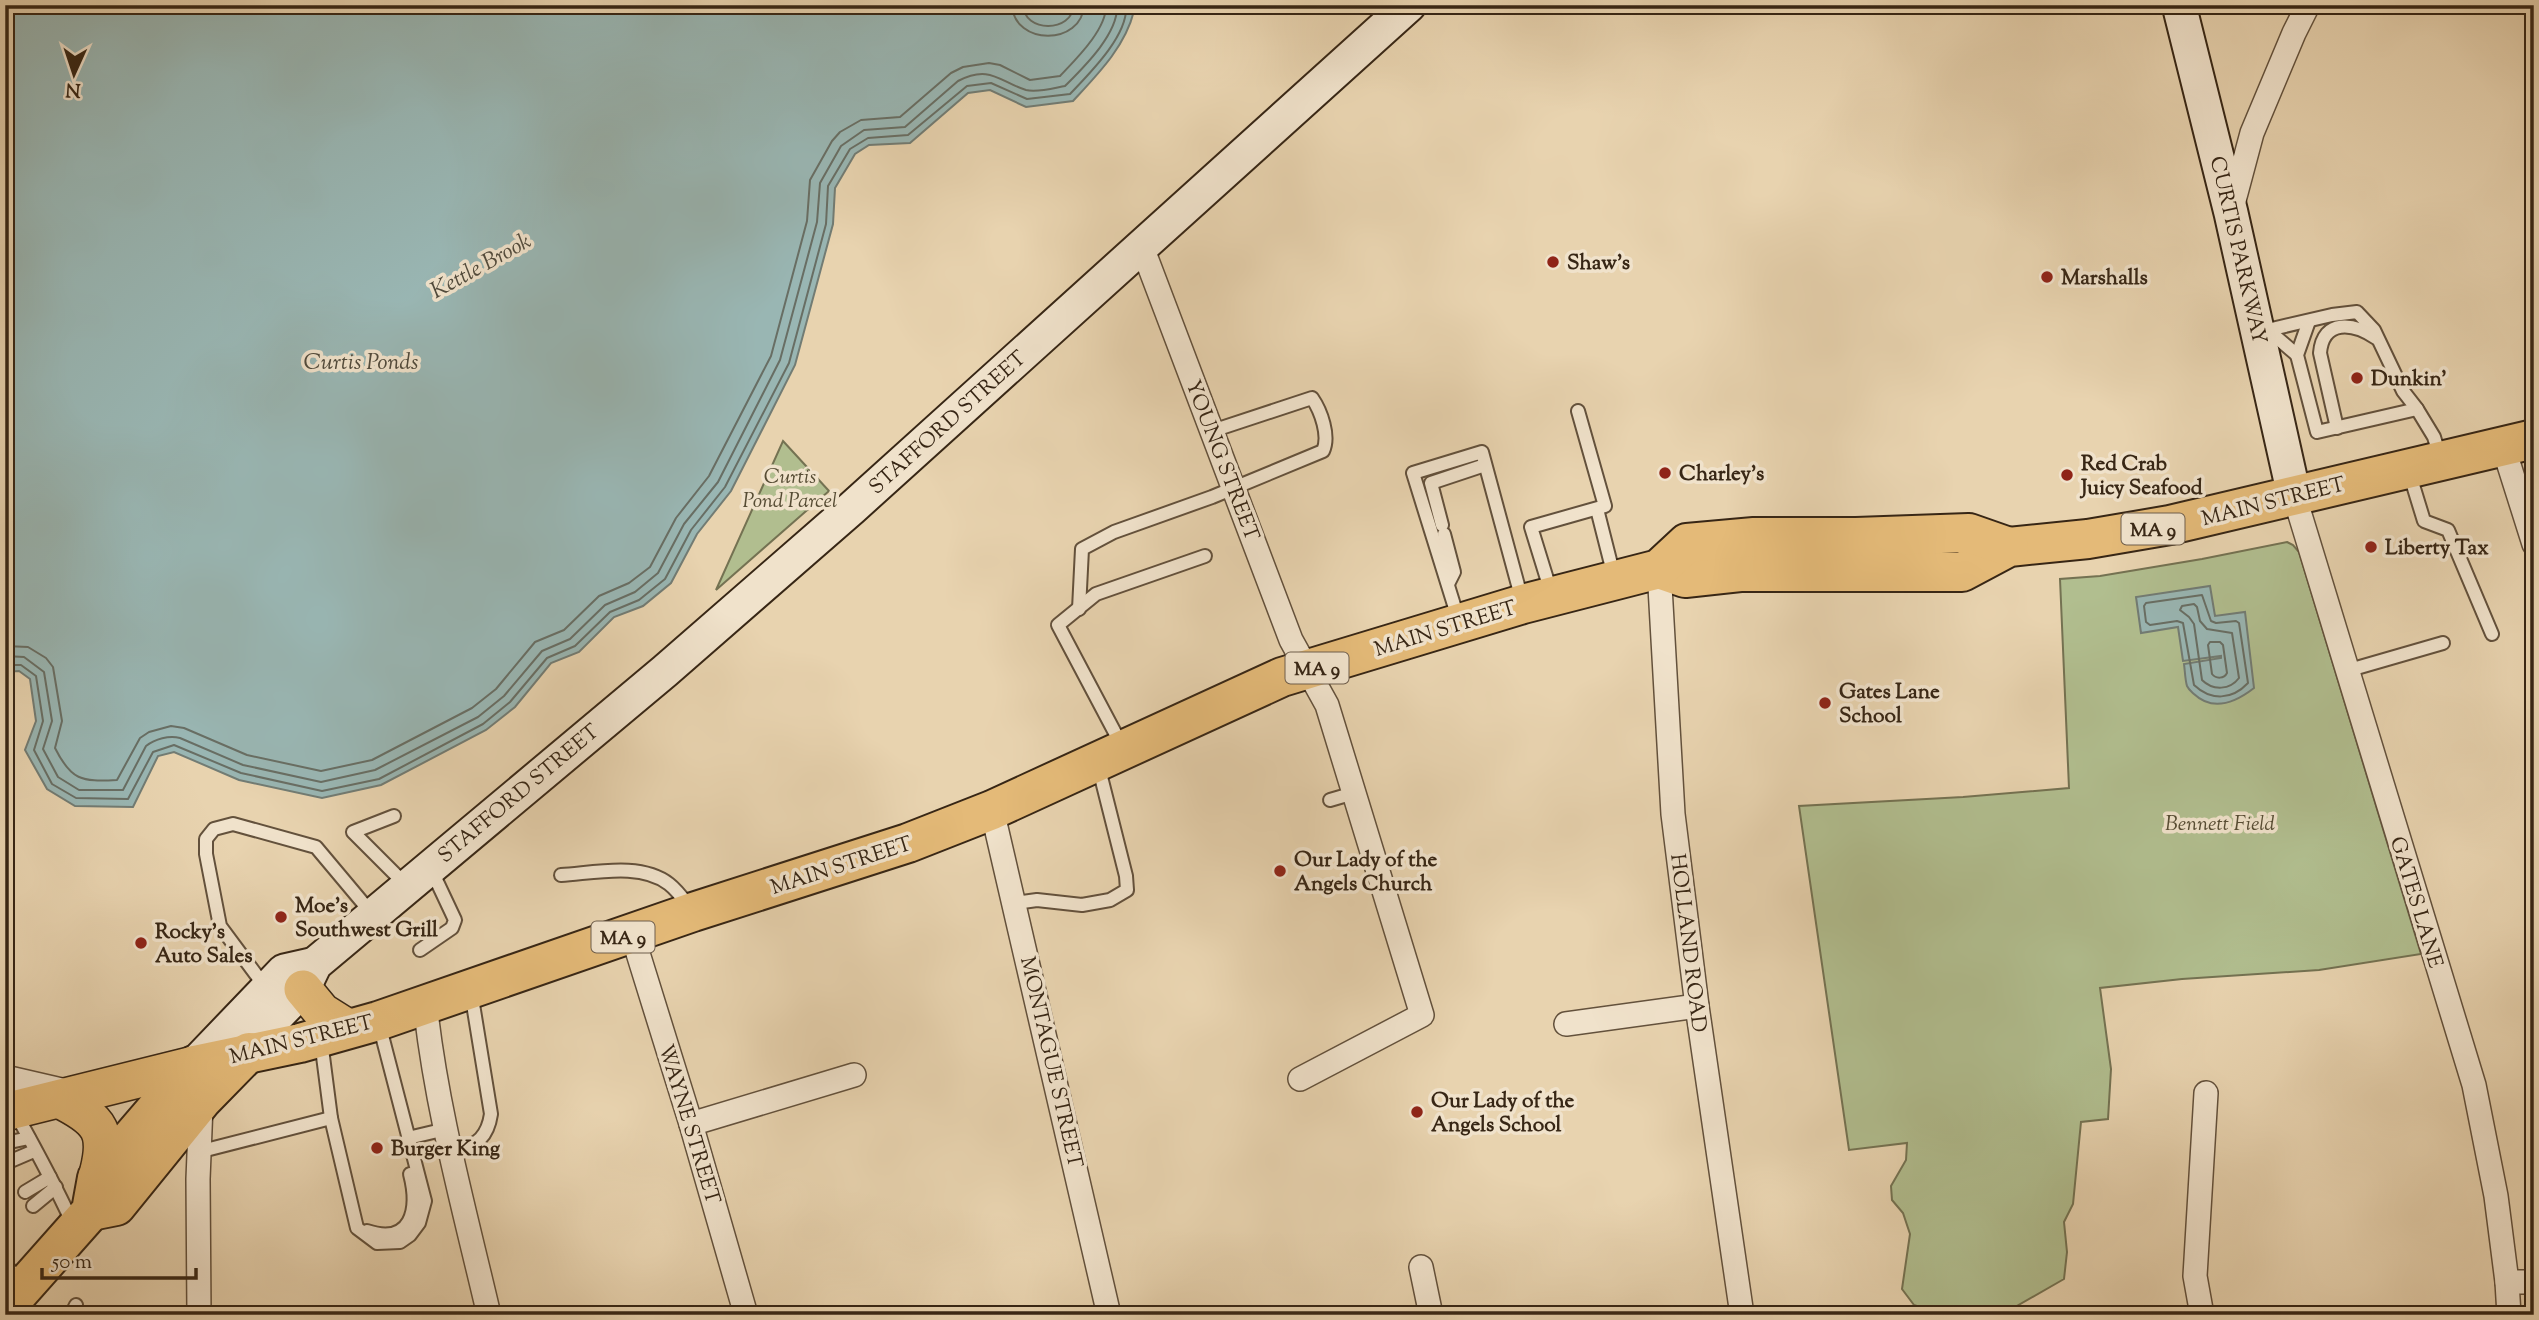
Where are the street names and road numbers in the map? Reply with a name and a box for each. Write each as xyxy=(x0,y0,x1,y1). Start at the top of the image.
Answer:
street label: CURTIS PARKWAY xyxy=(2201,154,2273,347)
street label: STAFFORD STREET xyxy=(863,344,1034,502)
street label: YOUNG STREET xyxy=(1177,376,1266,546)
street label: MAIN STREET xyxy=(2199,471,2349,535)
road number: MA 9 xyxy=(2122,514,2184,544)
street label: MAIN STREET xyxy=(1371,594,1520,666)
road number: MA 9 xyxy=(1286,652,1348,684)
street label: STAFFORD STREET xyxy=(432,718,607,871)
street label: MAIN STREET xyxy=(767,830,916,904)
street label: GATES LANE xyxy=(2381,833,2449,972)
street label: HOLLAND ROAD xyxy=(1661,852,1713,1034)
road number: MA 9 xyxy=(592,922,654,953)
street label: MONTAGUE STREET xyxy=(1011,954,1089,1171)
street label: MAIN STREET xyxy=(227,1009,377,1073)
street label: WAYNE STREET xyxy=(650,1041,727,1208)

